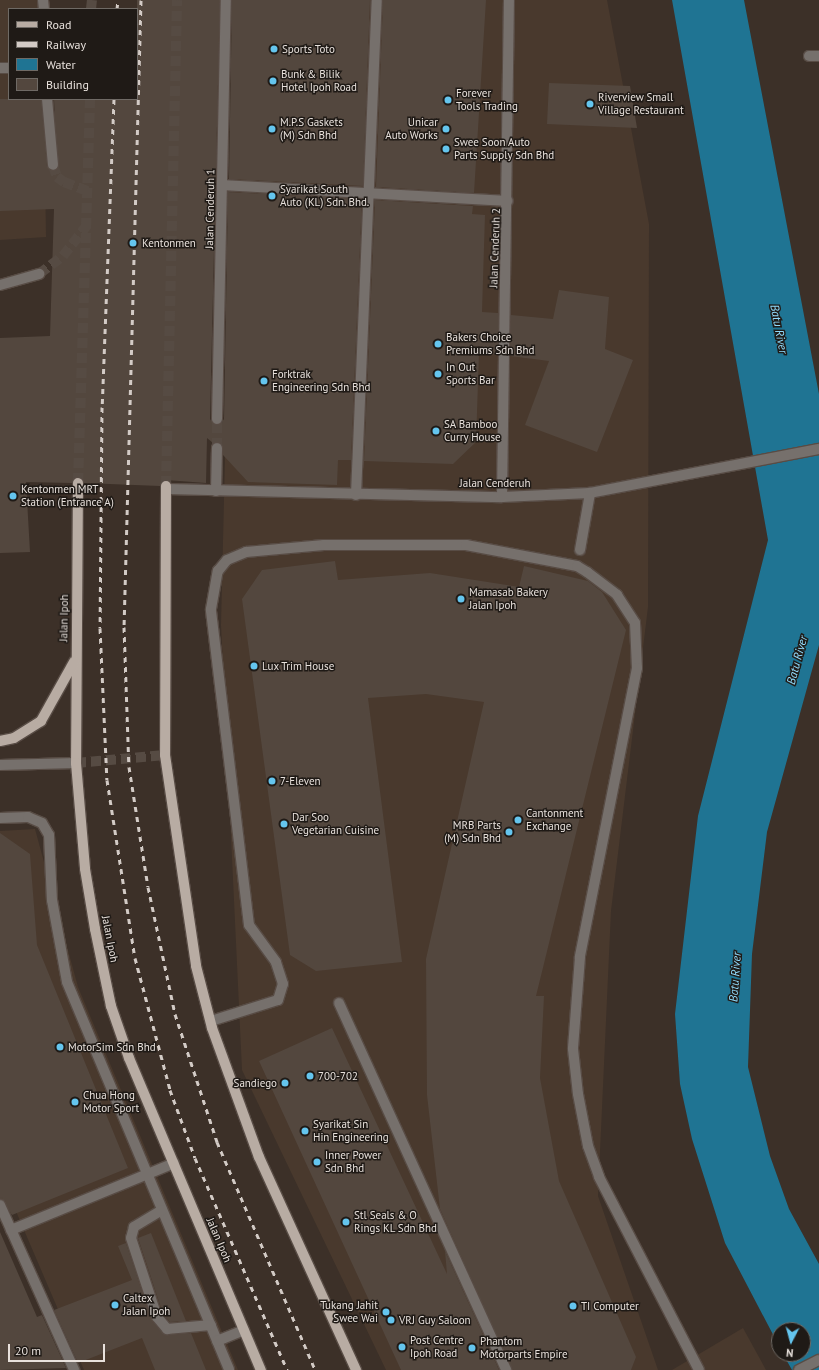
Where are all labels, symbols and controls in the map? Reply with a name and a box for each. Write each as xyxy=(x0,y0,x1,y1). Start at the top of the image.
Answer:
legend xyxy=(8,8,138,100)
text: Road xyxy=(46,17,71,32)
text: Railway xyxy=(46,37,86,52)
place label: Sports Toto xyxy=(282,42,335,56)
marker: Sports Toto xyxy=(269,44,279,54)
text: Water xyxy=(46,57,76,72)
place label: Bunk & Bilik Hotel Ipoh Road xyxy=(281,68,357,94)
marker: Bunk & Bilik Hotel Ipoh Road xyxy=(268,76,278,86)
text: Building xyxy=(46,77,89,92)
place label: Forever Tools Trading xyxy=(456,87,518,113)
place label: Riverview Small Village Restaurant xyxy=(598,91,684,117)
marker: Forever Tools Trading xyxy=(443,95,453,105)
marker: Riverview Small Village Restaurant xyxy=(585,99,595,109)
place label: M.P.S Gaskets (M) Sdn Bhd xyxy=(280,116,343,142)
place label: Unicar Auto Works xyxy=(385,116,438,142)
marker: M.P.S Gaskets (M) Sdn Bhd xyxy=(267,124,277,134)
marker: Unicar Auto Works xyxy=(441,124,451,134)
place label: Swee Soon Auto Parts Supply Sdn Bhd xyxy=(454,136,555,162)
marker: Swee Soon Auto Parts Supply Sdn Bhd xyxy=(441,144,451,154)
street label: Jalan Cenderuh 1 xyxy=(203,169,217,249)
place label: Syarikat South Auto (KL) Sdn. Bhd. xyxy=(280,183,370,209)
marker: Syarikat South Auto (KL) Sdn. Bhd. xyxy=(267,191,277,201)
street label: Jalan Cenderuh 2 xyxy=(487,208,503,288)
place label: Kentonmen xyxy=(142,236,196,250)
marker: Kentonmen xyxy=(127,237,139,249)
water label: Batu River xyxy=(767,303,791,355)
place label: Bakers Choice Premiums Sdn Bhd xyxy=(446,331,534,357)
marker: Bakers Choice Premiums Sdn Bhd xyxy=(433,339,443,349)
place label: In Out Sports Bar xyxy=(446,361,495,387)
place label: Forktrak Engineering Sdn Bhd xyxy=(272,368,370,394)
marker: In Out Sports Bar xyxy=(433,369,443,379)
marker: Forktrak Engineering Sdn Bhd xyxy=(259,376,269,386)
place label: SA Bamboo Curry House xyxy=(444,418,501,444)
marker: SA Bamboo Curry House xyxy=(431,426,441,436)
street label: Jalan Cenderuh xyxy=(460,476,530,490)
place label: Kentonmen MRT Station (Entrance A) xyxy=(21,483,114,509)
marker: Kentonmen MRT Station (Entrance A) xyxy=(8,491,18,501)
place label: Mamasab Bakery Jalan Ipoh xyxy=(469,586,548,612)
street label: Jalan Ipoh xyxy=(57,594,71,642)
marker: Mamasab Bakery Jalan Ipoh xyxy=(456,594,466,604)
water label: Batu River xyxy=(784,634,810,686)
place label: Lux Trim House xyxy=(262,659,335,673)
marker: Lux Trim House xyxy=(249,661,259,671)
place label: 7-Eleven xyxy=(280,774,320,788)
marker: 7-Eleven xyxy=(267,776,277,786)
place label: Cantonment Exchange xyxy=(526,807,583,833)
place label: Dar Soo Vegetarian Cuisine xyxy=(292,811,379,837)
marker: Cantonment Exchange xyxy=(513,815,523,825)
marker: Dar Soo Vegetarian Cuisine xyxy=(279,819,289,829)
place label: MRB Parts (M) Sdn Bhd xyxy=(444,819,501,845)
marker: MRB Parts (M) Sdn Bhd xyxy=(504,827,514,837)
street label: Jalan Ipoh xyxy=(99,915,121,963)
water label: Batu River xyxy=(726,952,744,1002)
place label: MotorSim Sdn Bhd xyxy=(68,1040,156,1054)
marker: MotorSim Sdn Bhd xyxy=(55,1042,65,1052)
place label: 700-702 xyxy=(318,1069,358,1083)
marker: 700-702 xyxy=(305,1071,315,1081)
place label: Sandiego xyxy=(234,1076,277,1090)
marker: Sandiego xyxy=(280,1078,290,1088)
place label: Chua Hong Motor Sport xyxy=(83,1089,139,1115)
marker: Chua Hong Motor Sport xyxy=(70,1097,80,1107)
place label: Syarikat Sin Hin Engineering xyxy=(313,1118,389,1144)
marker: Syarikat Sin Hin Engineering xyxy=(300,1126,310,1136)
place label: Inner Power Sdn Bhd xyxy=(325,1149,381,1175)
marker: Inner Power Sdn Bhd xyxy=(312,1157,322,1167)
place label: Stl Seals & O Rings KL Sdn Bhd xyxy=(354,1209,437,1235)
street label: Jalan Ipoh xyxy=(204,1216,234,1264)
marker: Stl Seals & O Rings KL Sdn Bhd xyxy=(341,1217,351,1227)
place label: Caltex Jalan Ipoh xyxy=(123,1292,170,1318)
place label: Tukang Jahit Swee Wai xyxy=(320,1299,378,1325)
place label: TI Computer xyxy=(581,1299,639,1313)
marker: Caltex Jalan Ipoh xyxy=(110,1300,120,1310)
marker: TI Computer xyxy=(568,1301,578,1311)
marker: Tukang Jahit Swee Wai xyxy=(381,1307,391,1317)
place label: VRJ Guy Saloon xyxy=(399,1313,471,1327)
marker: VRJ Guy Saloon xyxy=(386,1315,396,1325)
north arrow xyxy=(771,1322,811,1362)
place label: Post Centre Ipoh Road xyxy=(410,1334,464,1360)
place label: Phantom Motorparts Empire xyxy=(480,1335,568,1361)
scale bar xyxy=(10,1336,107,1362)
marker: Post Centre Ipoh Road xyxy=(397,1342,407,1352)
text: 20 m xyxy=(15,1343,41,1358)
marker: Phantom Motorparts Empire xyxy=(467,1343,477,1353)
text: N xyxy=(786,1346,794,1360)

